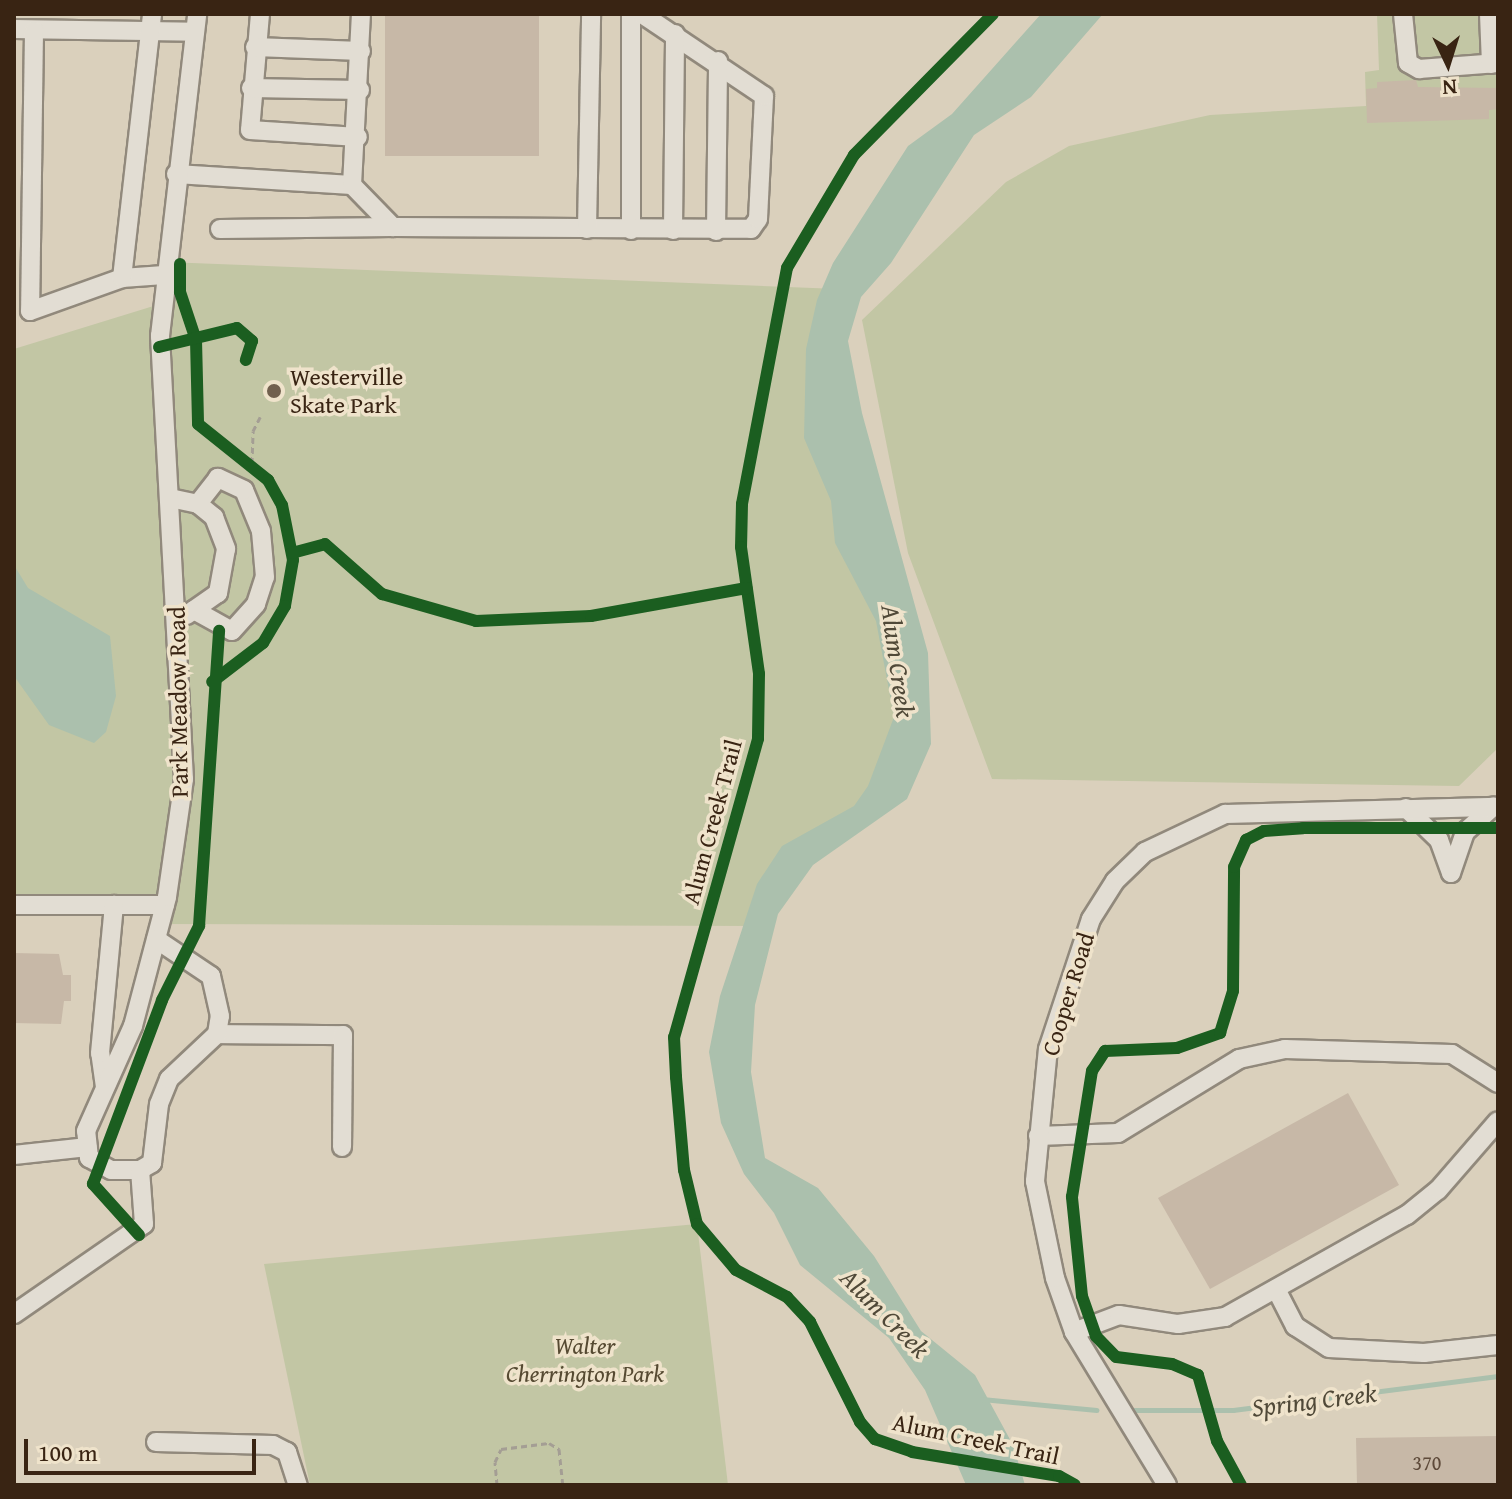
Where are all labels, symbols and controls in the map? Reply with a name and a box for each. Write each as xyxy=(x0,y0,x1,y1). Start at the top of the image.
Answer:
north arrow xyxy=(1408,24,1488,104)
text: N xyxy=(1441,71,1458,104)
place label: Westerville Skate Park xyxy=(290,363,403,419)
marker: Westerville Skate Park xyxy=(265,382,283,400)
water label: Alum Creek xyxy=(875,603,921,719)
street label: Park Meadow Road xyxy=(162,606,194,798)
street label: Alum Creek Trail xyxy=(676,736,748,908)
street label: Cooper Road xyxy=(1036,929,1100,1059)
water label: Alum Creek xyxy=(834,1262,936,1364)
park label: Walter Cherrington Park xyxy=(506,1332,664,1388)
water label: Spring Creek xyxy=(1250,1377,1378,1423)
street label: Alum Creek Trail xyxy=(890,1407,1062,1471)
scale bar xyxy=(28,1423,260,1473)
text: 100 m xyxy=(38,1435,98,1470)
house number: 370 xyxy=(1413,1450,1441,1474)

